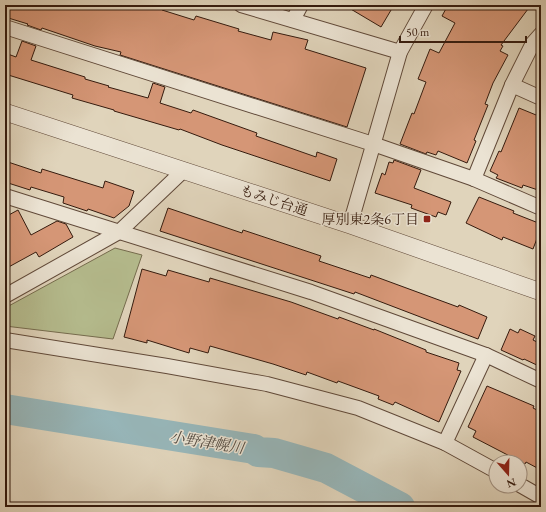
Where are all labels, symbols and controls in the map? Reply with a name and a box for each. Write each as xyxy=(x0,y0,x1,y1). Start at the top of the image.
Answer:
scale bar xyxy=(400,18,526,44)
text: 50 m xyxy=(406,24,430,40)
street label: もみじ台通 xyxy=(238,181,310,219)
place label: 厚別東2条6丁目 xyxy=(322,210,419,228)
marker: 厚別東2条6丁目 xyxy=(422,214,432,224)
water label: 小野津幌川 xyxy=(168,427,247,458)
north arrow xyxy=(488,454,528,494)
text: N xyxy=(505,475,518,492)

